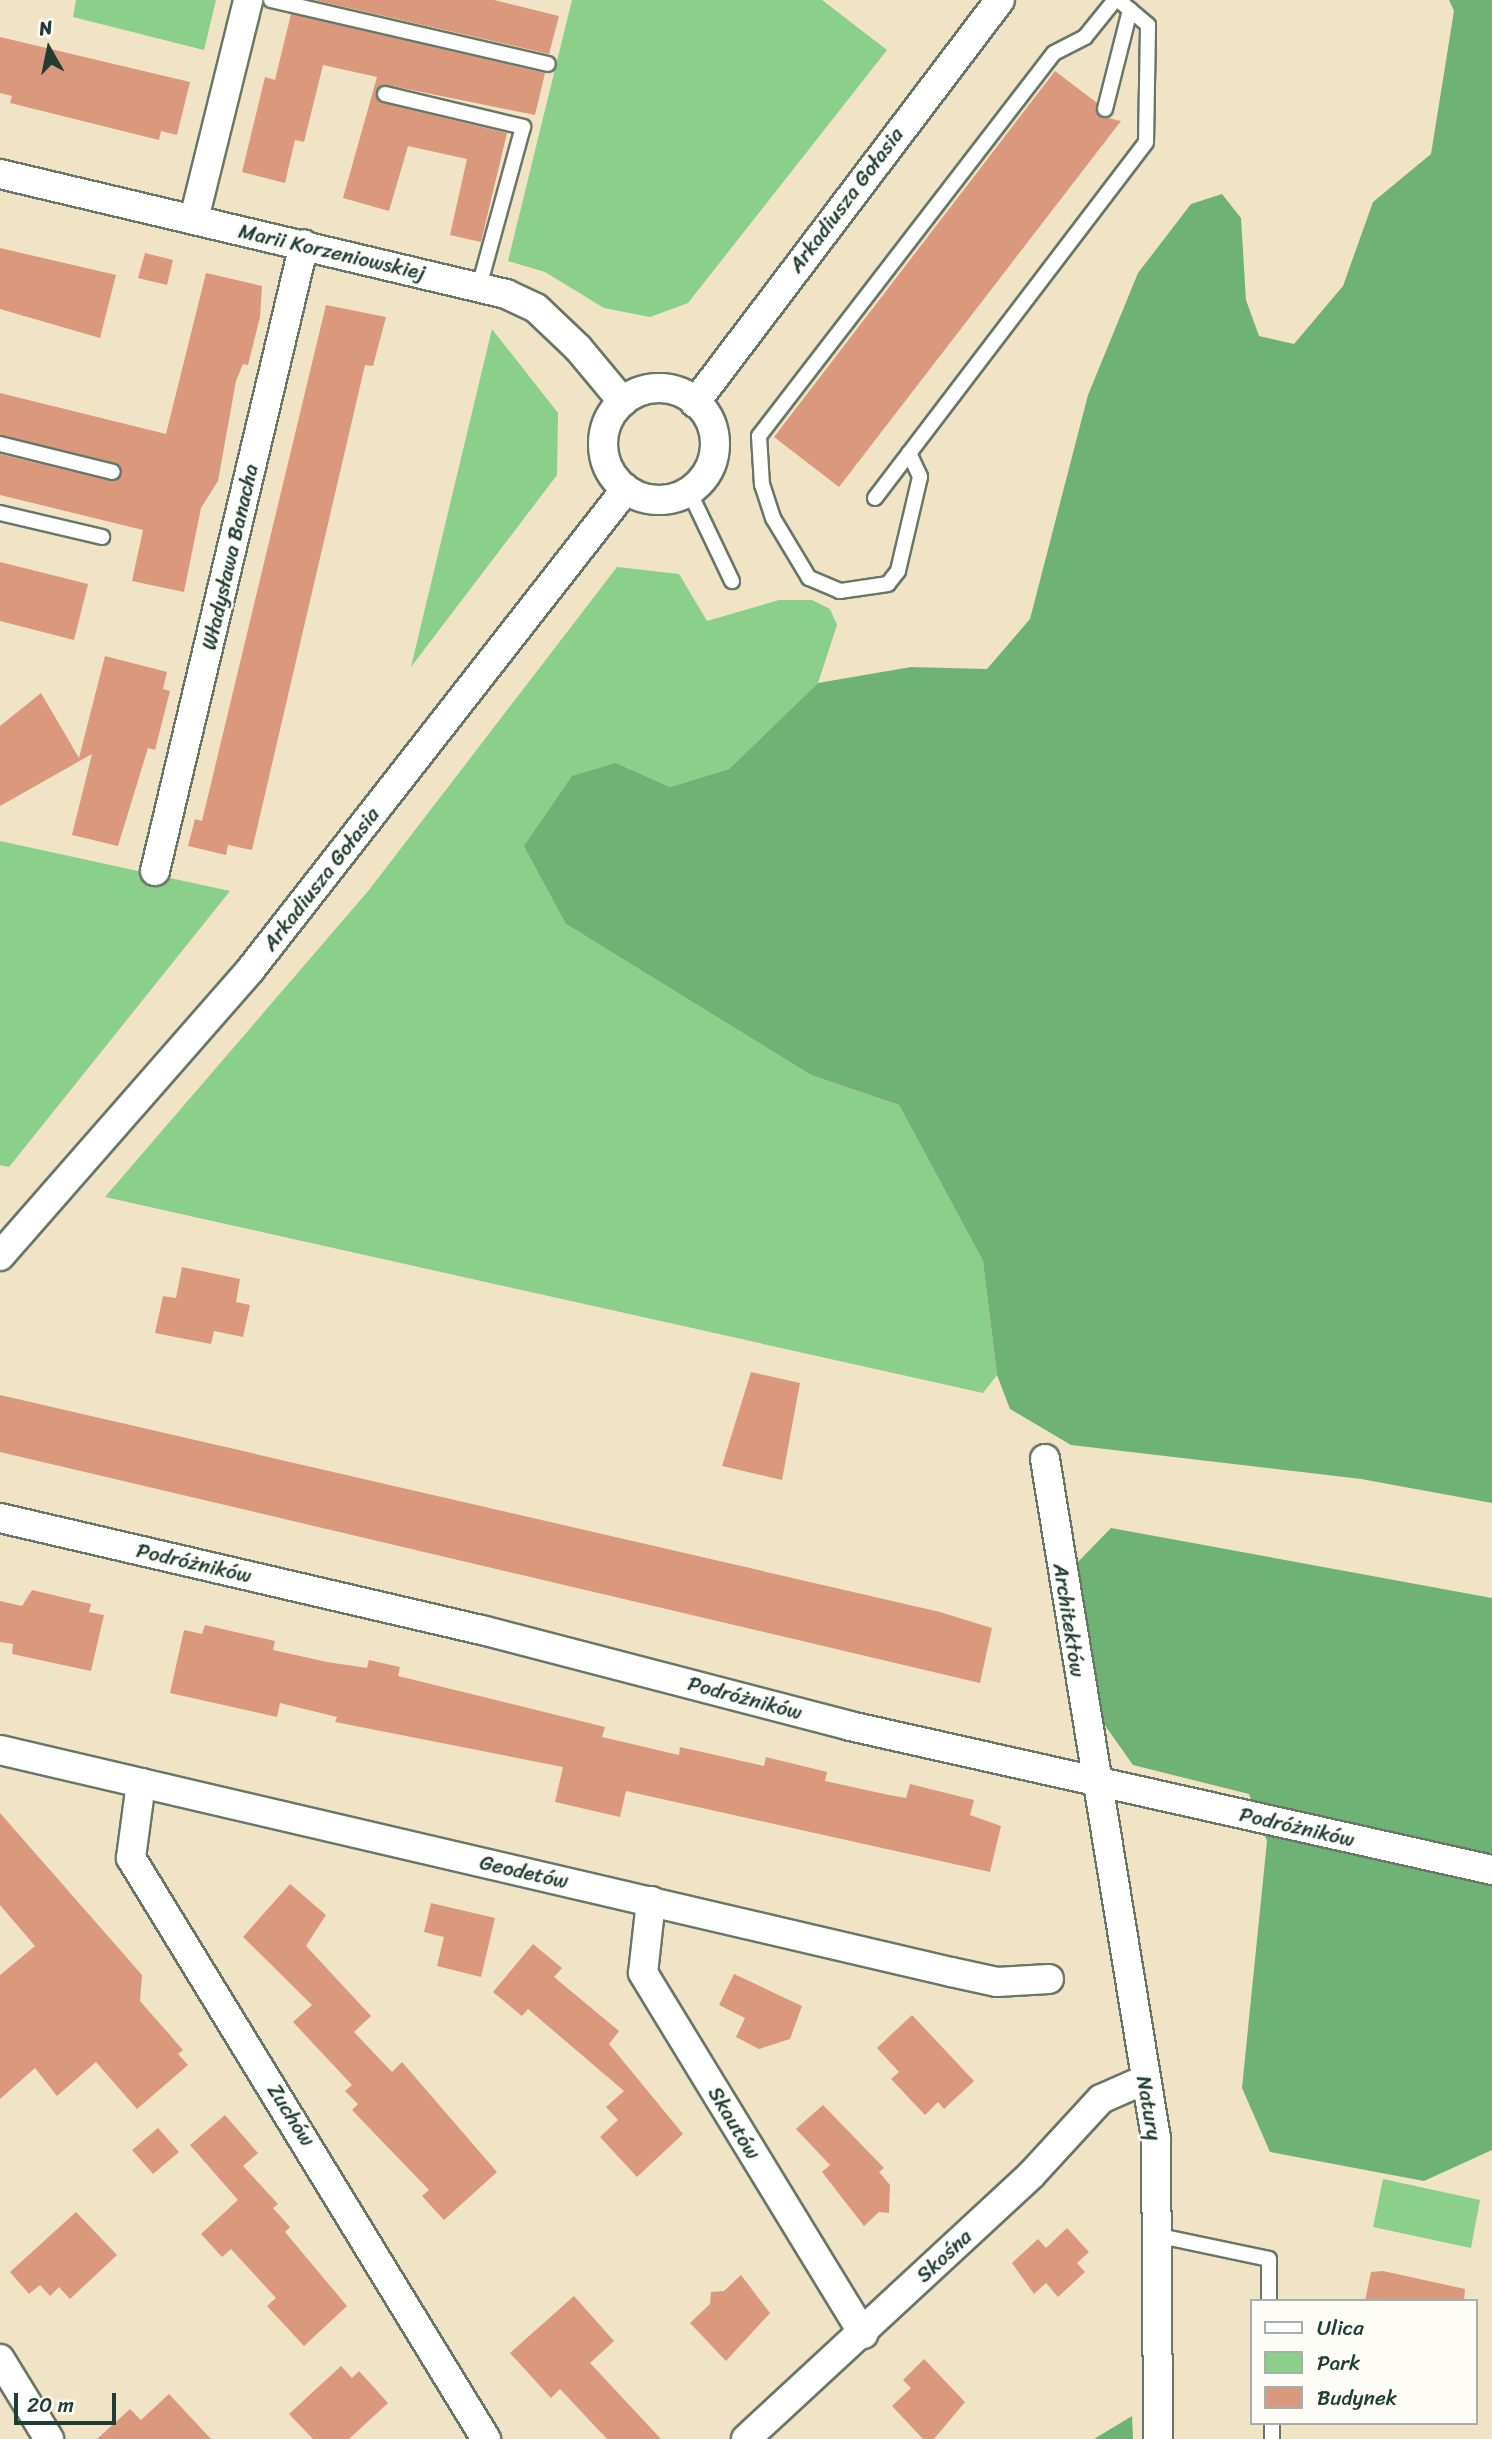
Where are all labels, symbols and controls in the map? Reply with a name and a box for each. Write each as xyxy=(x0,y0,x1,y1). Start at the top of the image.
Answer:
text: N xyxy=(37,10,55,45)
north arrow xyxy=(14,14,84,84)
street label: Arkadiusza Gołasia xyxy=(783,123,909,277)
street label: Marii Korzeniowskiej xyxy=(236,218,428,286)
street label: Władysława Banacha xyxy=(196,462,264,652)
street label: Arkadiusza Gołasia xyxy=(257,802,385,956)
street label: Podróżników xyxy=(134,1538,254,1588)
street label: Architektów xyxy=(1048,1562,1090,1678)
street label: Podróżników xyxy=(685,1671,805,1725)
street label: Podróżników xyxy=(1237,1802,1357,1852)
street label: Geodetów xyxy=(477,1850,571,1894)
street label: Natury xyxy=(1131,2074,1167,2142)
street label: Zuchów xyxy=(262,2079,320,2151)
street label: Skautów xyxy=(702,2082,766,2164)
street label: Skośna xyxy=(911,2224,977,2288)
legend xyxy=(1250,2299,1478,2425)
text: Ulica xyxy=(1317,2309,1364,2347)
text: Park xyxy=(1317,2344,1360,2382)
text: Budynek xyxy=(1317,2379,1397,2417)
scale bar xyxy=(18,2380,119,2424)
text: 20 m xyxy=(27,2386,74,2424)

